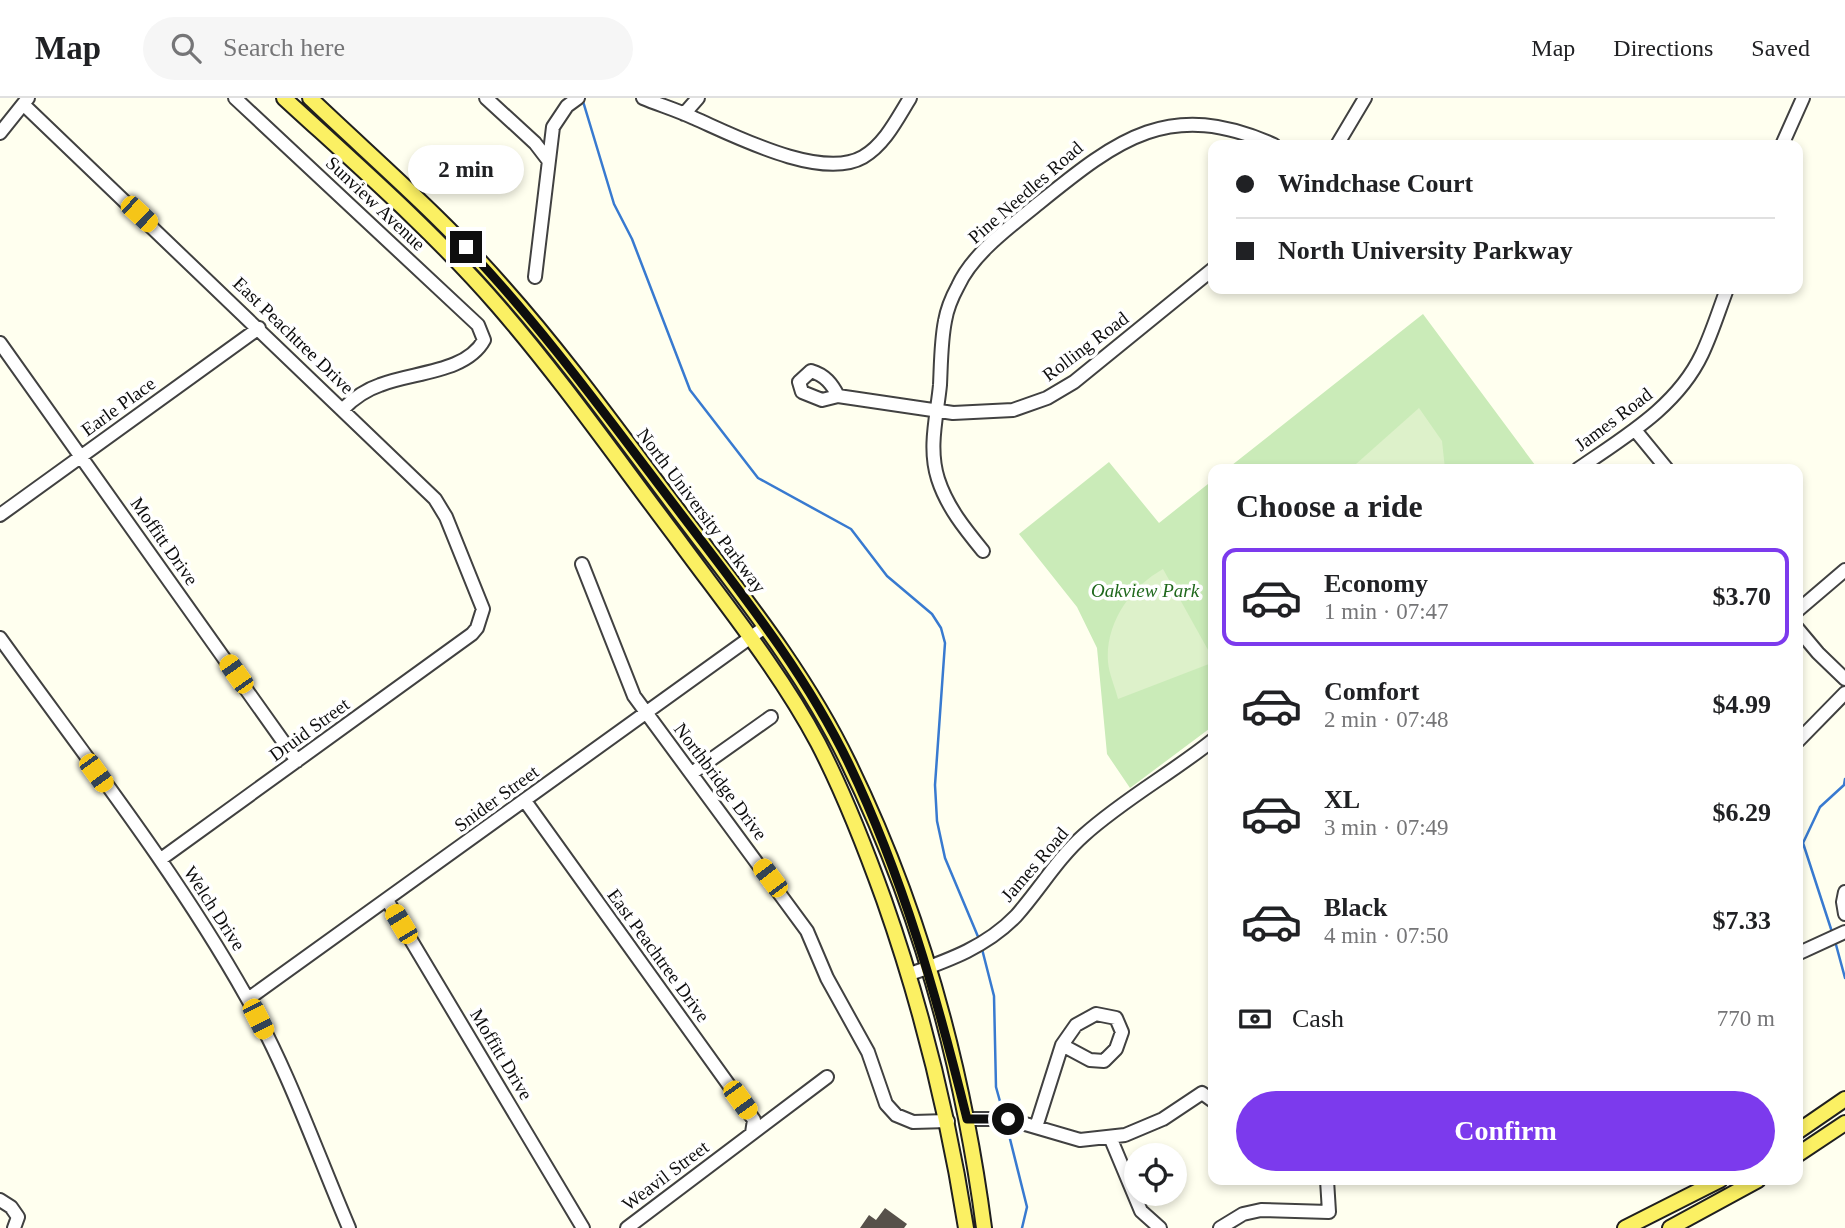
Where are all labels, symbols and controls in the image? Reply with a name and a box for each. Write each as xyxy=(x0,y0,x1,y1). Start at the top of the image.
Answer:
search box xyxy=(143,17,633,80)
icon: search xyxy=(167,29,205,67)
text: Map xyxy=(35,30,101,66)
text: Search here xyxy=(223,33,345,62)
text: Map xyxy=(1531,35,1575,61)
text: Directions xyxy=(1613,35,1713,61)
text: Saved xyxy=(1751,35,1810,61)
street label: Pine Needles Road xyxy=(964,137,1087,248)
callout: 2 min xyxy=(408,145,524,194)
street label: Sunview Avenue xyxy=(322,152,430,255)
text: 2 min xyxy=(438,157,494,182)
text: Windchase Court xyxy=(1278,169,1473,198)
car xyxy=(117,192,162,236)
route end xyxy=(450,231,482,263)
text: North University Parkway xyxy=(1278,236,1573,265)
street label: East Peachtree Drive xyxy=(229,272,358,398)
street label: Rolling Road xyxy=(1038,307,1133,385)
street label: Earle Place xyxy=(77,373,159,440)
street label: James Road xyxy=(1571,383,1656,455)
street label: North University Parkway xyxy=(633,424,771,597)
text: Choose a ride xyxy=(1236,488,1423,524)
street label: Moffitt Drive xyxy=(127,493,203,589)
icon: car xyxy=(1240,566,1303,629)
text: Economy xyxy=(1324,569,1428,598)
park label: Oakview Park xyxy=(1091,580,1200,601)
text: $3.70 xyxy=(1713,582,1771,611)
text: 1 min · 07:47 xyxy=(1324,599,1449,624)
car xyxy=(216,651,257,697)
icon: car xyxy=(1240,674,1303,737)
text: Comfort xyxy=(1324,677,1419,706)
text: $4.99 xyxy=(1713,690,1771,719)
street label: Druid Street xyxy=(265,693,354,765)
text: 2 min · 07:48 xyxy=(1324,707,1449,732)
street label: Northbridge Drive xyxy=(670,719,771,844)
car xyxy=(76,750,117,796)
street label: Snider Street xyxy=(450,760,543,836)
icon: car xyxy=(1240,782,1303,845)
text: XL xyxy=(1324,785,1360,814)
text: $6.29 xyxy=(1713,798,1771,827)
text: 3 min · 07:49 xyxy=(1324,815,1449,840)
street label: James Road xyxy=(997,823,1073,906)
car xyxy=(749,855,792,901)
street label: Welch Drive xyxy=(180,862,250,954)
street label: East Peachtree Drive xyxy=(603,885,714,1026)
icon: car xyxy=(1240,890,1303,953)
text: Black xyxy=(1324,893,1388,922)
car xyxy=(382,901,421,947)
text: $7.33 xyxy=(1713,906,1771,935)
text: 4 min · 07:50 xyxy=(1324,923,1449,948)
car xyxy=(240,996,277,1042)
icon: cash xyxy=(1236,1000,1274,1038)
text: Cash xyxy=(1292,1004,1344,1033)
street label: Moffitt Drive xyxy=(466,1005,537,1104)
text: 770 m xyxy=(1717,1006,1775,1031)
car xyxy=(720,1077,761,1123)
button: Confirm xyxy=(1236,1091,1775,1171)
route start xyxy=(992,1103,1024,1135)
street label: Weavil Street xyxy=(618,1136,713,1215)
map controls xyxy=(1124,1143,1187,1206)
button: locate xyxy=(1124,1143,1187,1206)

